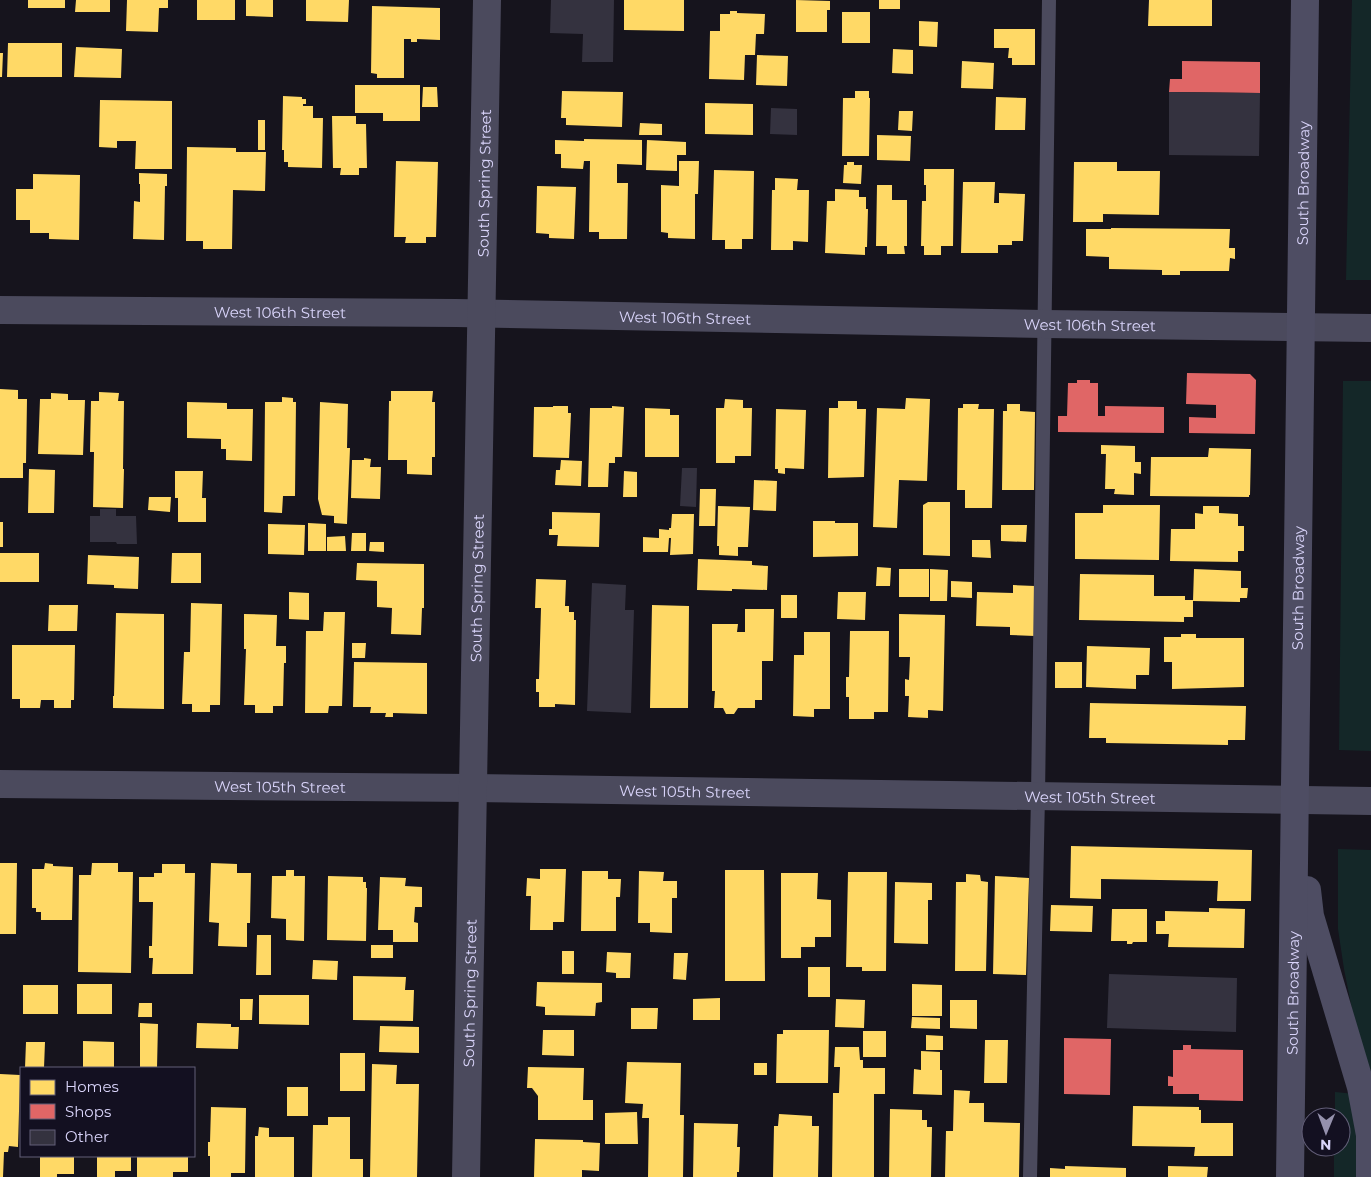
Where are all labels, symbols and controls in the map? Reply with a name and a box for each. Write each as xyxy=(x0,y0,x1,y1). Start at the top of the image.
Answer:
street label: South Spring Street xyxy=(473,109,495,257)
street label: South Broadway xyxy=(1292,120,1313,245)
street label: West 106th Street xyxy=(214,302,346,322)
street label: West 106th Street xyxy=(619,307,751,328)
street label: West 106th Street xyxy=(1024,314,1156,335)
street label: South Spring Street xyxy=(466,514,487,662)
street label: South Broadway xyxy=(1287,525,1308,650)
street label: West 105th Street xyxy=(214,776,346,796)
street label: West 105th Street xyxy=(619,781,751,802)
street label: West 105th Street xyxy=(1024,786,1156,807)
street label: South Spring Street xyxy=(458,919,480,1067)
street label: South Broadway xyxy=(1282,930,1303,1055)
legend xyxy=(20,1067,195,1157)
text: Homes xyxy=(65,1077,119,1096)
text: Shops xyxy=(65,1102,111,1121)
north arrow xyxy=(1301,1107,1351,1157)
text: Other xyxy=(65,1127,109,1146)
text: N xyxy=(1320,1136,1332,1154)

